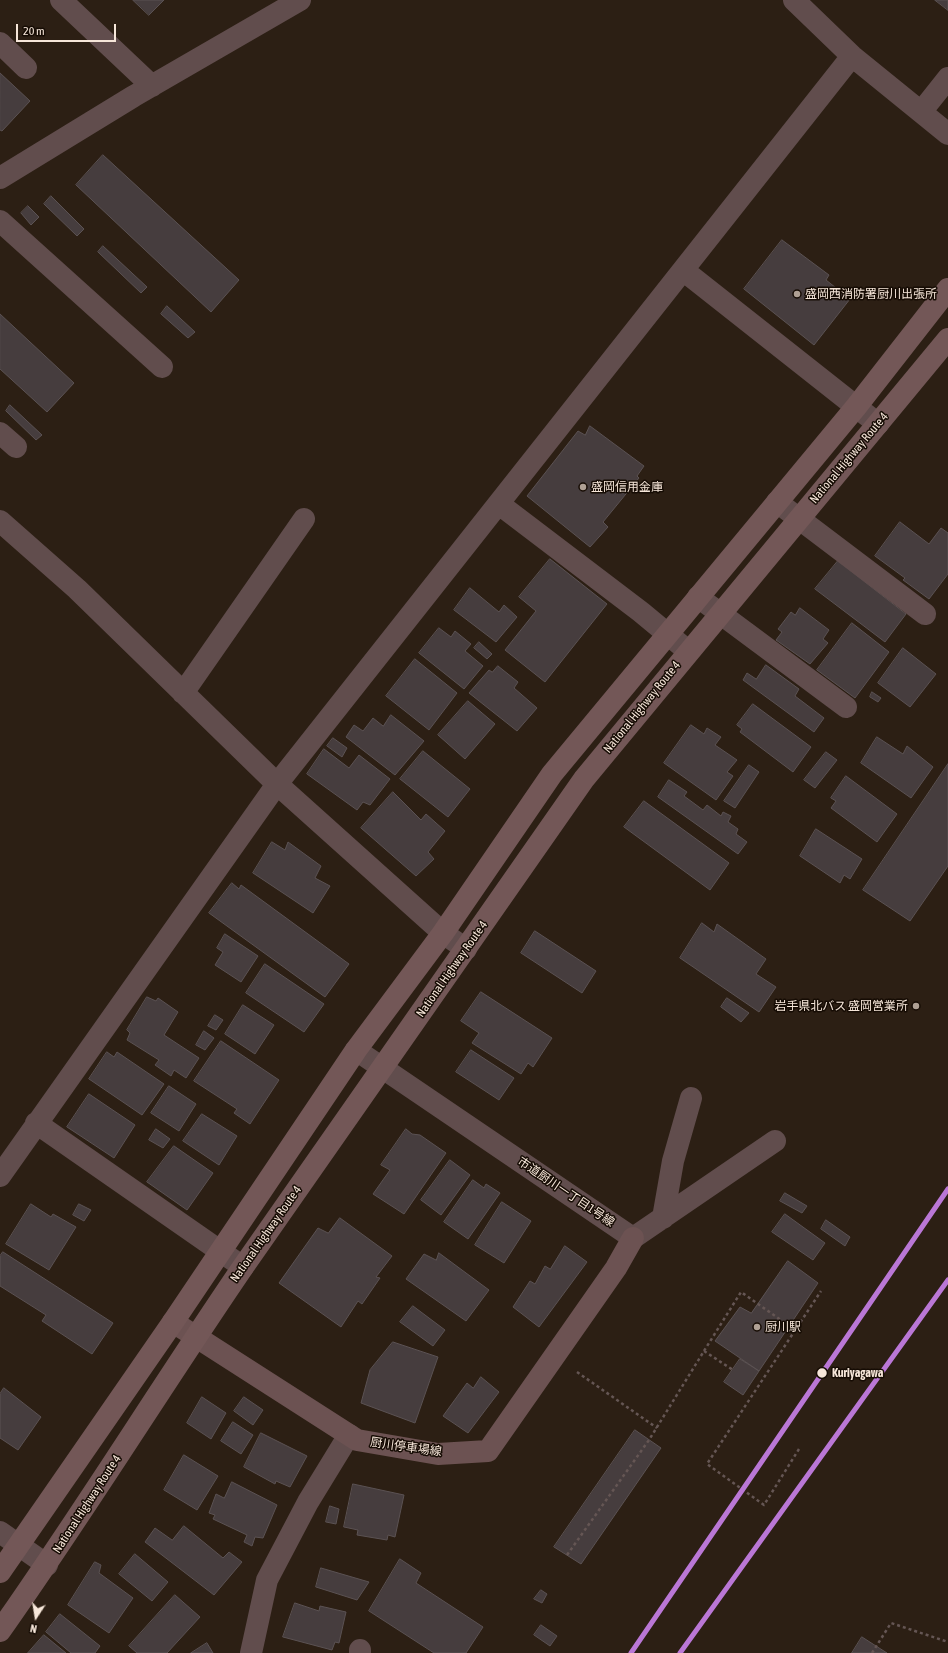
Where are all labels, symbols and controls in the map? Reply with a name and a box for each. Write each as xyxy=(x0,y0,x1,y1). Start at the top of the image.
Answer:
scale bar xyxy=(18,16,118,42)
text: 20 m xyxy=(23,24,45,38)
place label: 盛岡西消防署厨川出張所 xyxy=(805,287,937,301)
marker: 盛岡西消防署厨川出張所 xyxy=(792,289,802,299)
street label: National Highway Route 4 xyxy=(807,410,891,506)
place label: 盛岡信用金庫 xyxy=(591,480,663,494)
marker: 盛岡信用金庫 xyxy=(578,482,588,492)
street label: National Highway Route 4 xyxy=(600,658,684,756)
street label: National Highway Route 4 xyxy=(413,918,491,1020)
place label: 岩手県北バス 盛岡営業所 xyxy=(774,999,908,1013)
marker: 岩手県北バス 盛岡営業所 xyxy=(911,1001,921,1011)
street label: 市道厨川一丁目1号線 xyxy=(515,1154,617,1230)
street label: National Highway Route 4 xyxy=(227,1183,305,1285)
place label: 厨川駅 xyxy=(765,1320,801,1334)
marker: 厨川駅 xyxy=(752,1322,762,1332)
marker: Kuriyagawa xyxy=(815,1366,829,1380)
place label: Kuriyagawa xyxy=(832,1366,883,1380)
street label: 厨川停車場線 xyxy=(369,1435,443,1459)
street label: National Highway Route 4 xyxy=(50,1452,124,1556)
north arrow xyxy=(16,1597,56,1637)
text: N xyxy=(29,1622,38,1635)

